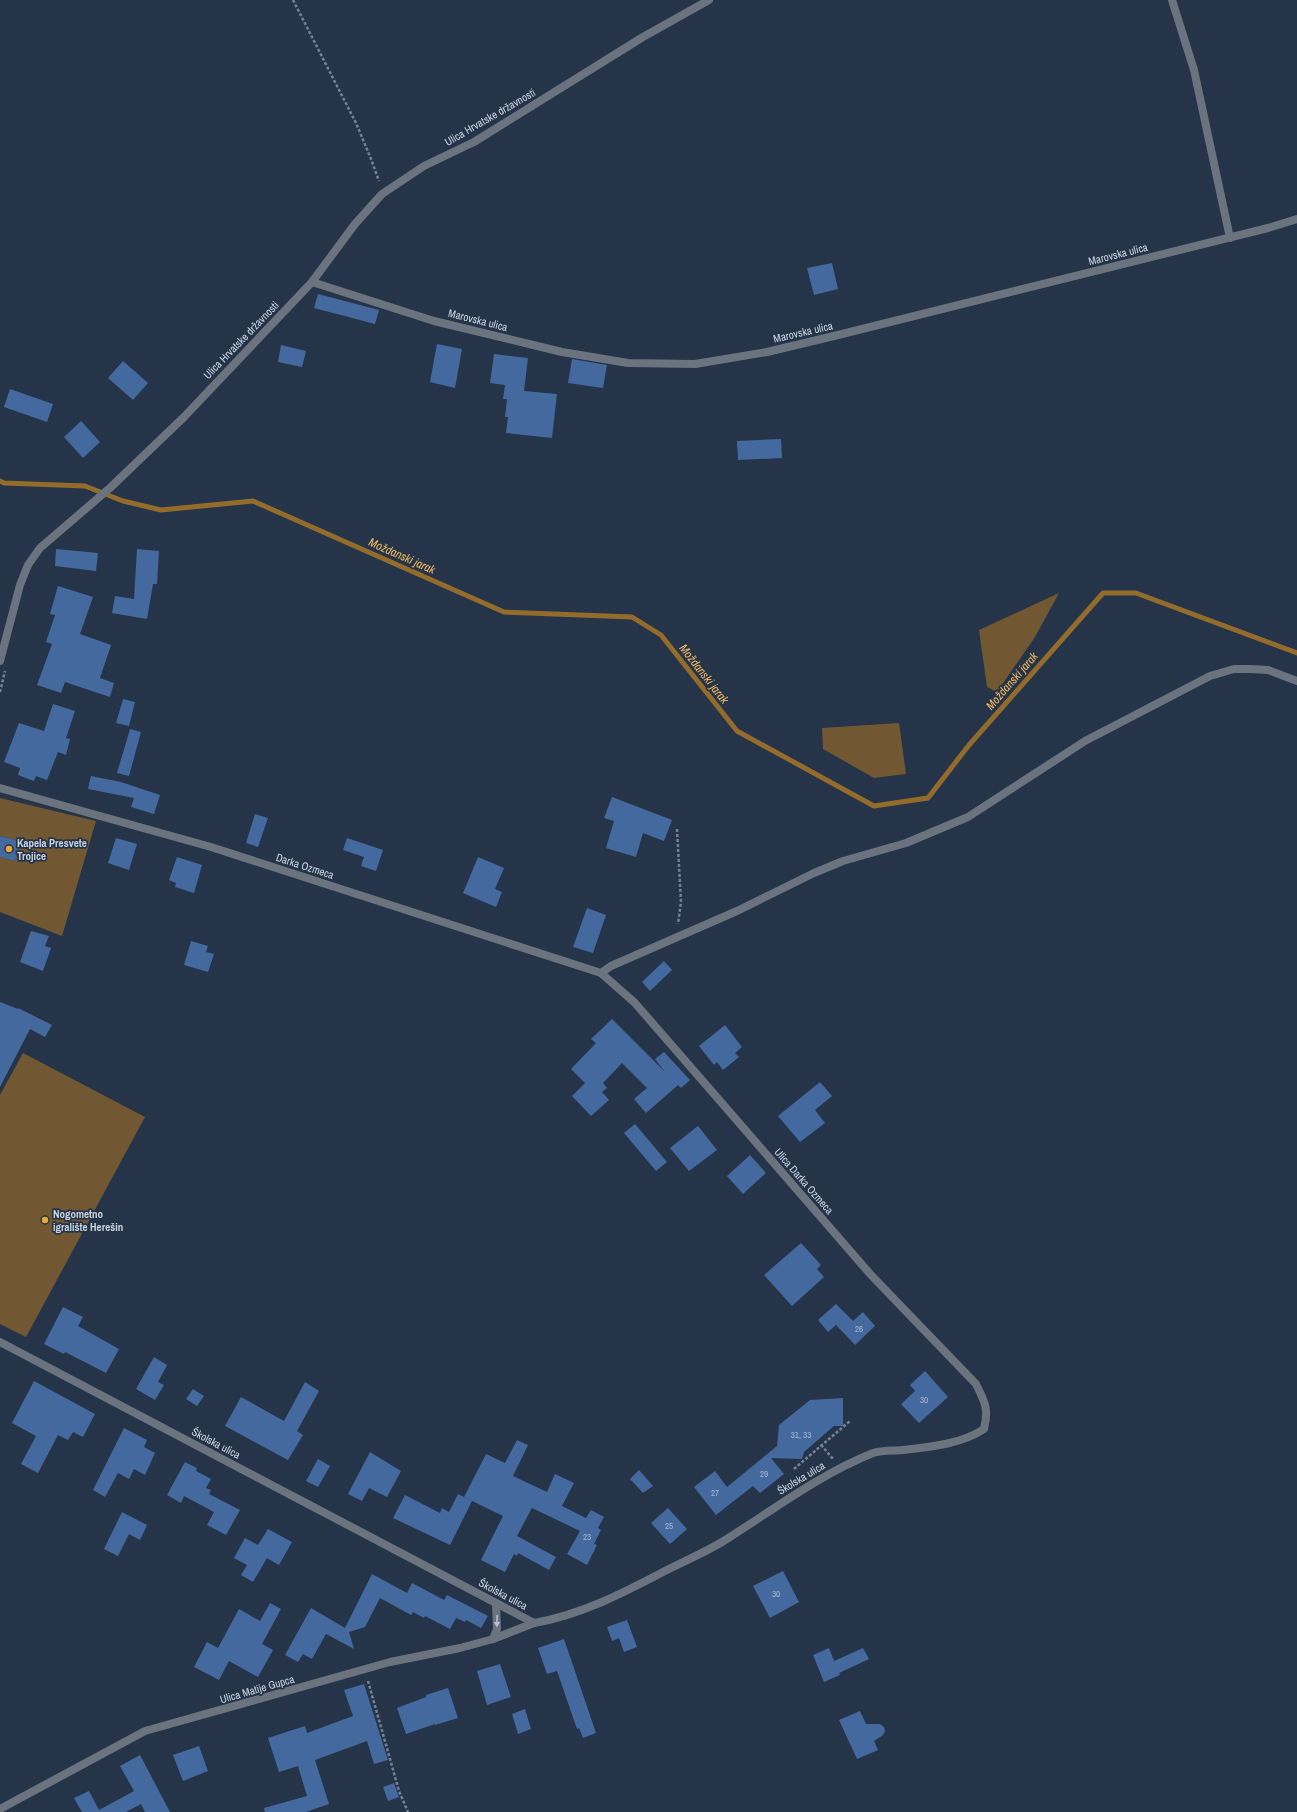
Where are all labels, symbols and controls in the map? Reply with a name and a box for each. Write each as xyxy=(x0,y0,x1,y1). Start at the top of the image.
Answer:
street label: Ulica Hrvatske državnosti xyxy=(442,85,538,149)
street label: Marovska ulica xyxy=(1087,240,1149,268)
street label: Ulica Hrvatske državnosti xyxy=(200,298,282,382)
street label: Marovska ulica xyxy=(447,306,509,334)
street label: Marovska ulica xyxy=(772,318,834,346)
water label: Moždanski jarak xyxy=(366,534,439,578)
water label: Moždanski jarak xyxy=(676,641,733,708)
water label: Moždanski jarak xyxy=(982,648,1042,713)
place label: Kapela Presvete Trojice xyxy=(17,836,87,863)
marker: Kapela Presvete Trojice xyxy=(4,844,14,854)
street label: Darka Ozmeca xyxy=(274,850,336,882)
street label: Ulica Darka Ozmeca xyxy=(771,1145,837,1217)
place label: Nogometno igralište Herešin xyxy=(53,1207,123,1234)
marker: Nogometno igralište Herešin xyxy=(40,1215,50,1225)
house number: 26 xyxy=(855,1323,863,1335)
house number: 30 xyxy=(920,1394,928,1406)
street label: Školska ulica xyxy=(189,1424,243,1462)
house number: 31, 33 xyxy=(791,1429,811,1441)
street label: Školska ulica xyxy=(775,1458,827,1498)
house number: 29 xyxy=(760,1468,768,1480)
house number: 27 xyxy=(711,1487,719,1499)
house number: 25 xyxy=(665,1520,673,1532)
house number: 23 xyxy=(583,1531,591,1543)
street label: Školska ulica xyxy=(476,1575,530,1613)
house number: 30 xyxy=(772,1588,780,1600)
one-way arrow xyxy=(494,1615,500,1628)
street label: Ulica Matije Gupca xyxy=(218,1672,296,1706)

